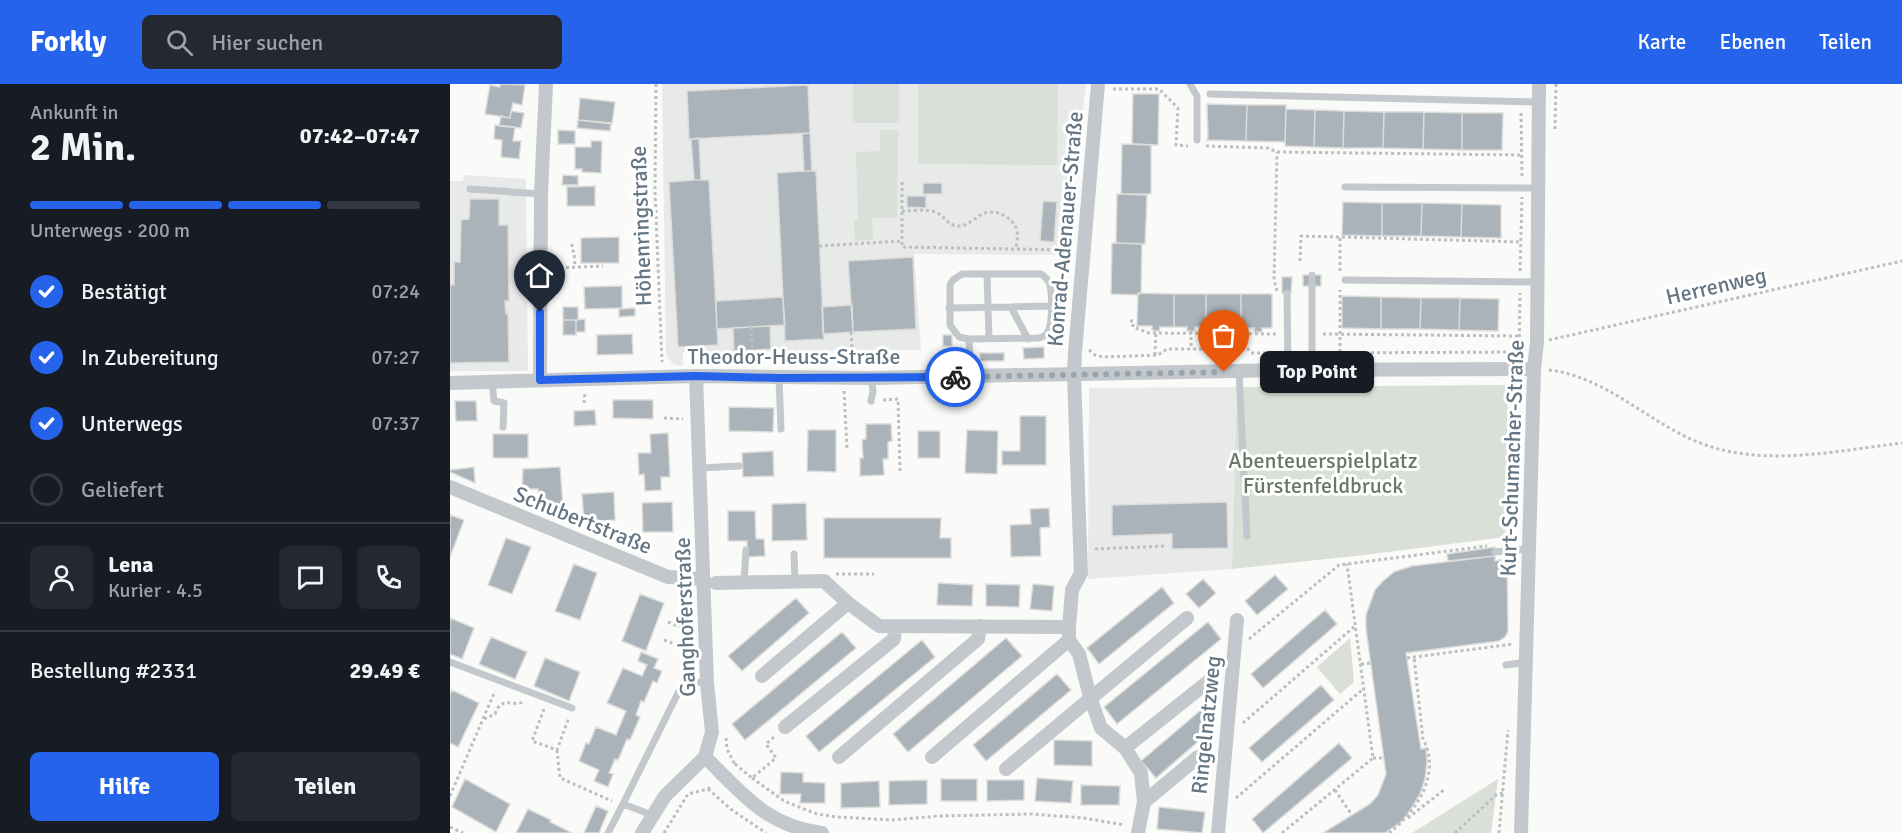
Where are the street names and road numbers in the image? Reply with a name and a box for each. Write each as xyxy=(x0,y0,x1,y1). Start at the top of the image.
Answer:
street label: Konrad-Adenauer-Straße xyxy=(1041,110,1089,348)
street label: Höhenringstraße xyxy=(625,145,657,307)
street label: Herrenweg xyxy=(1663,261,1769,311)
street label: Kurt-Schumacher-Straße xyxy=(1494,339,1530,577)
street label: Theodor-Heuss-Straße xyxy=(688,343,900,370)
street label: Schubertstraße xyxy=(510,480,656,560)
street label: Ganghoferstraße xyxy=(669,537,701,697)
street label: Ringelnatzweg xyxy=(1185,654,1227,796)

